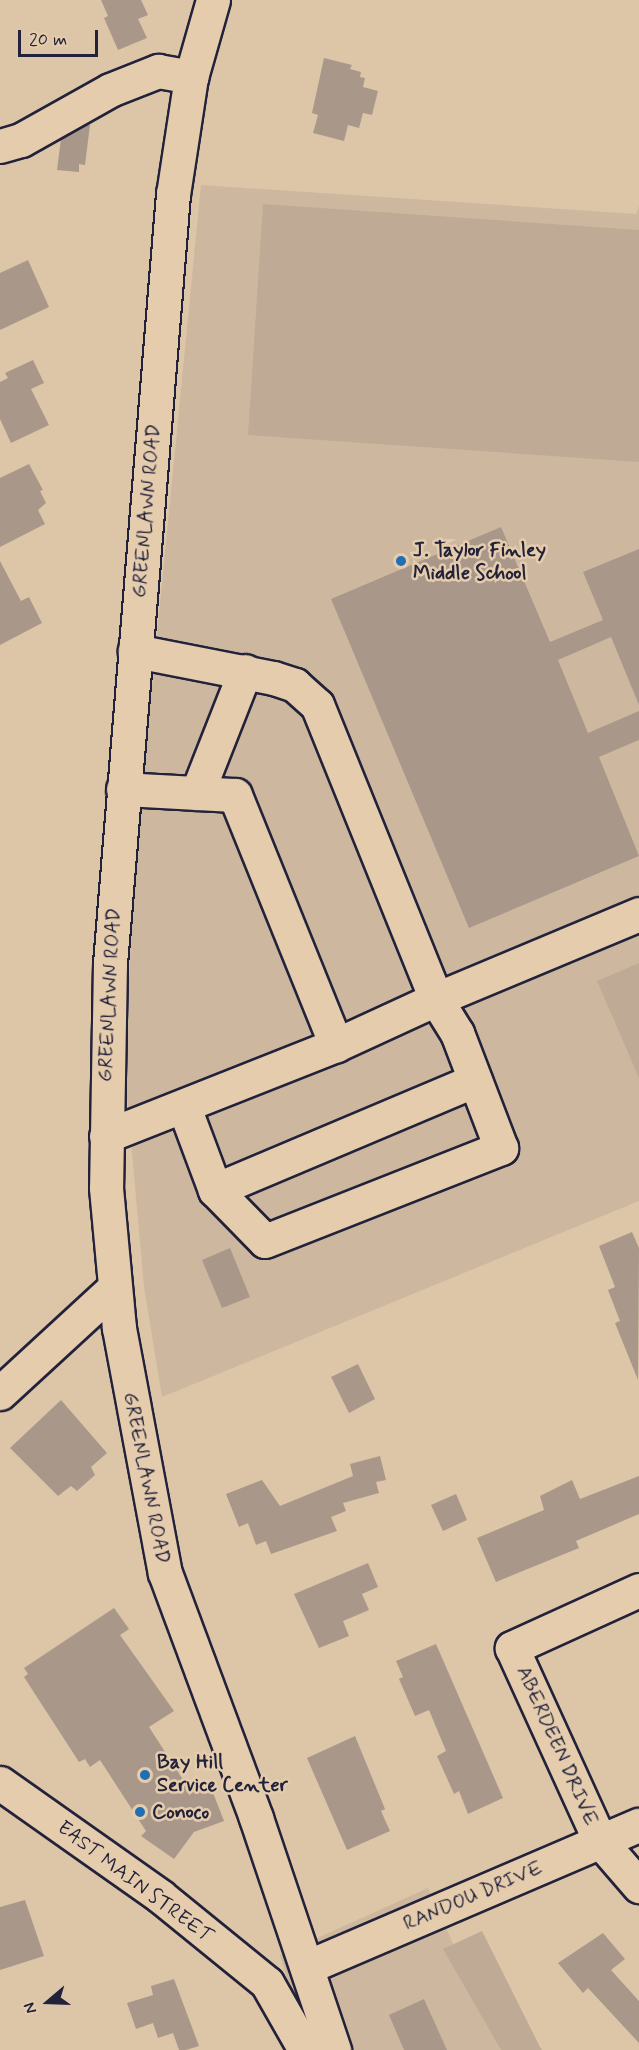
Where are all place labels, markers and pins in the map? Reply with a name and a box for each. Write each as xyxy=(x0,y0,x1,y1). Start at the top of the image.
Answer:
place label: J. Taylor Finley Middle School xyxy=(413,538,539,585)
marker: J. Taylor Finley Middle School xyxy=(394,554,408,568)
place label: Bay Hill Service Center xyxy=(157,1751,284,1798)
marker: Bay Hill Service Center xyxy=(138,1768,152,1782)
place label: Conoco xyxy=(152,1800,209,1824)
marker: Conoco xyxy=(133,1805,147,1819)

